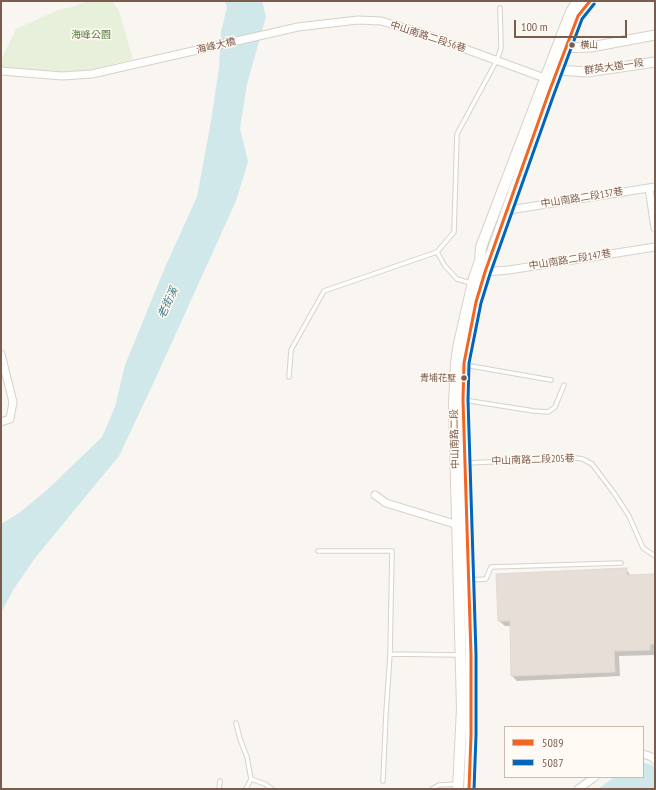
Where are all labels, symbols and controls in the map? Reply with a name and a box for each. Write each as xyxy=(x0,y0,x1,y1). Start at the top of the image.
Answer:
scale bar xyxy=(516,12,629,38)
street label: 中山南路二段56巷 xyxy=(389,19,467,55)
text: 100 m xyxy=(521,19,548,34)
park label: 海峰公園 xyxy=(71,29,111,41)
street label: 海峰大橋 xyxy=(195,36,237,56)
marker: 橫山 xyxy=(567,40,577,50)
place label: 橫山 xyxy=(580,40,598,50)
street label: 群英大道一段 xyxy=(583,57,645,77)
street label: 中山南路二段137巷 xyxy=(540,186,624,210)
street label: 中山南路二段147巷 xyxy=(528,248,612,272)
water label: 老街溪 xyxy=(155,285,181,321)
place label: 青埔花墅 xyxy=(420,373,456,383)
marker: 青埔花墅 xyxy=(459,373,469,383)
street label: 中山南路二段 xyxy=(448,409,462,469)
street label: 中山南路二段205巷 xyxy=(491,453,575,467)
legend xyxy=(504,726,644,778)
text: 5089 xyxy=(542,735,564,750)
text: 5087 xyxy=(542,755,564,770)

